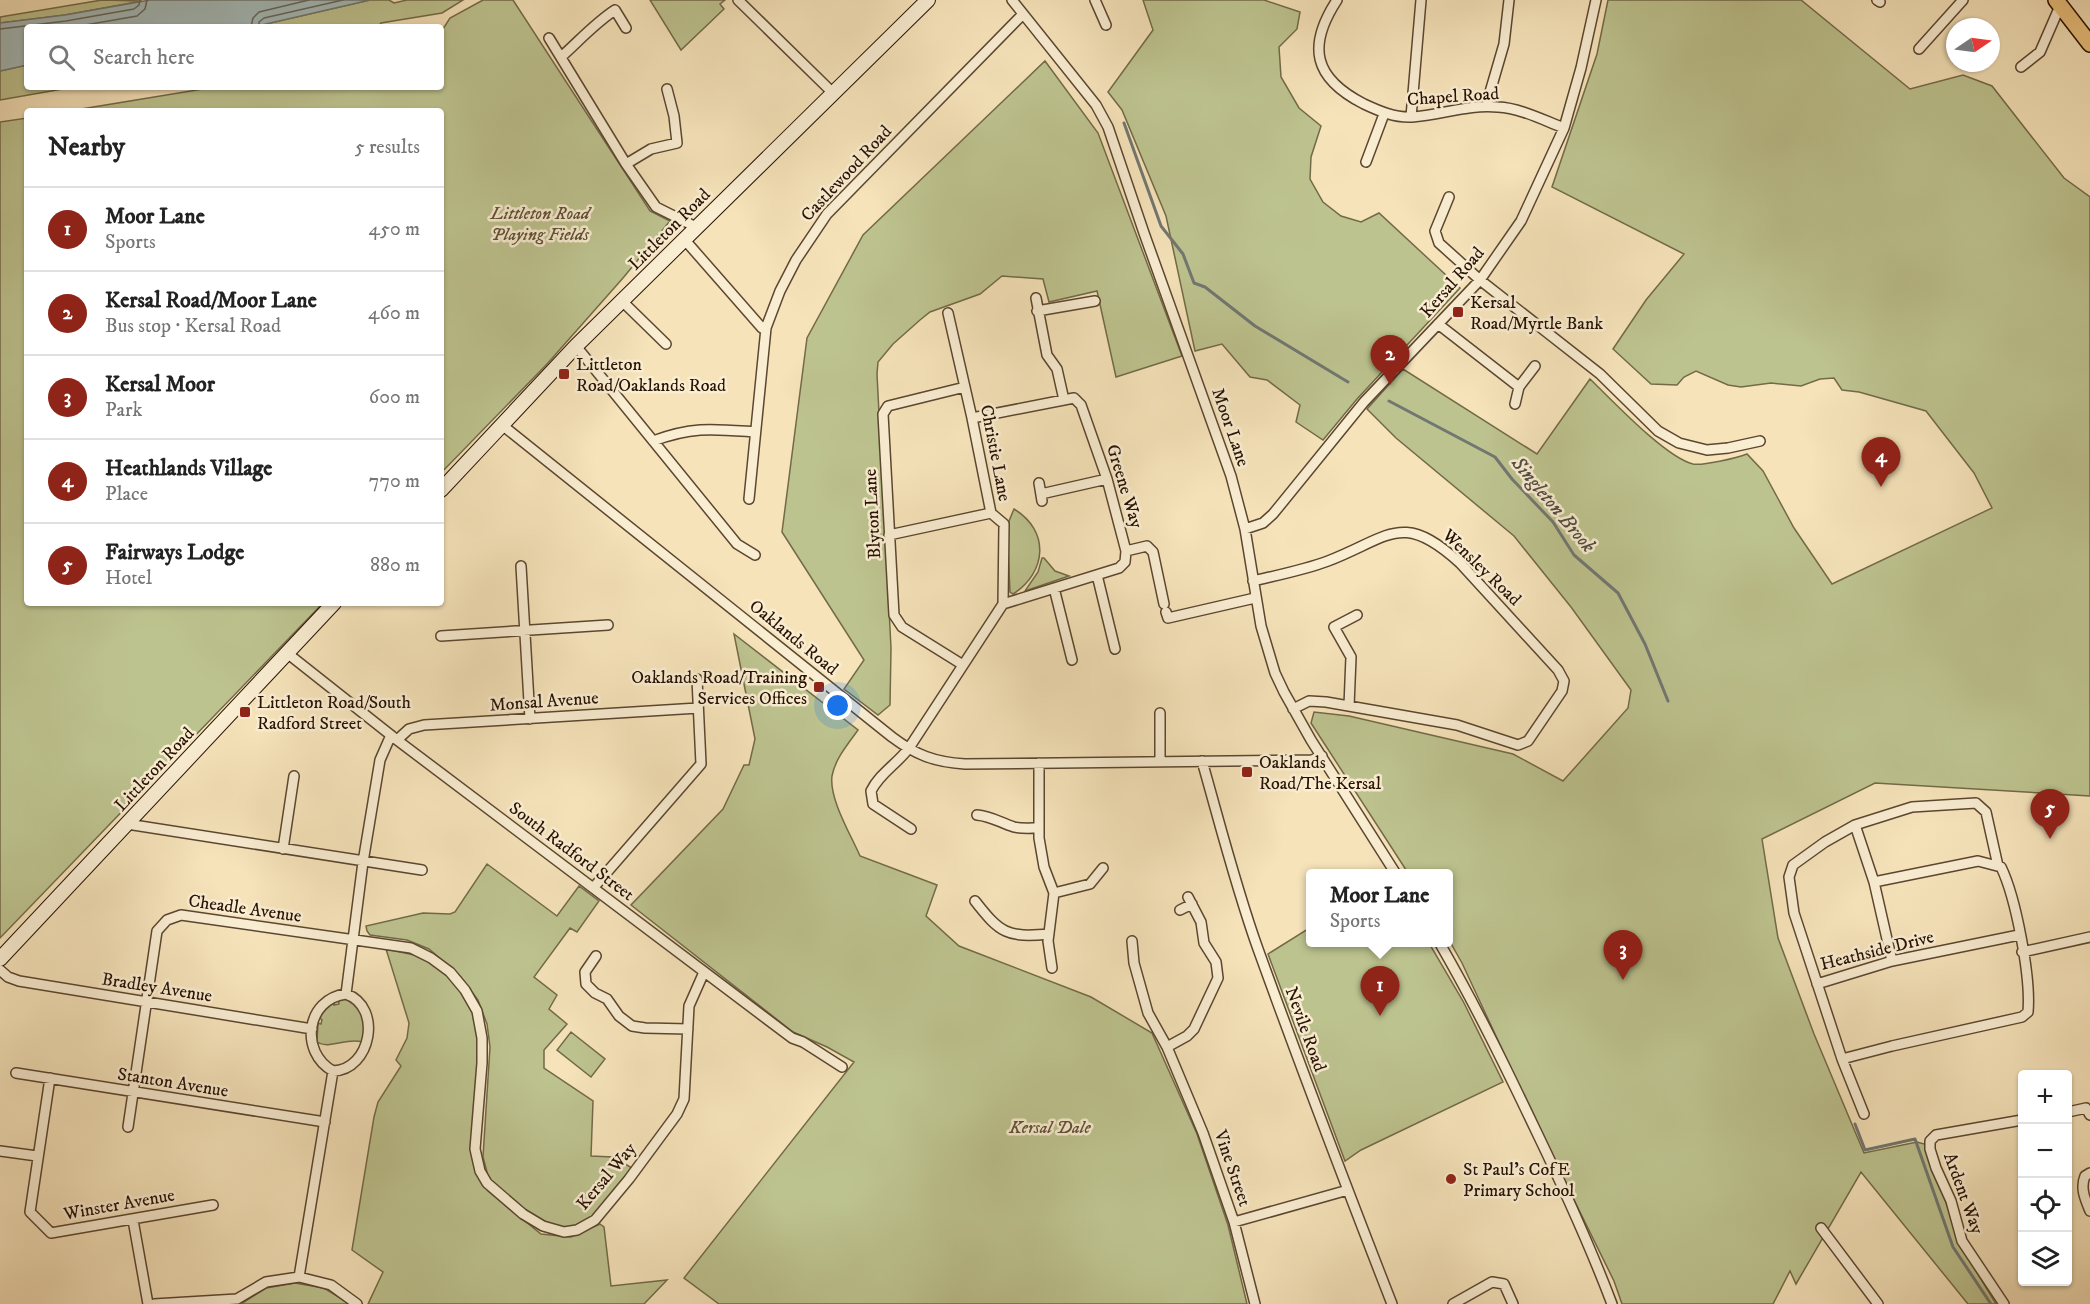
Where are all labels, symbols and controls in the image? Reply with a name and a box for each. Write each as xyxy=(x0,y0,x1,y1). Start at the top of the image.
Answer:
north arrow xyxy=(1946,18,2000,72)
search box xyxy=(24,24,444,90)
icon: search xyxy=(45,41,78,74)
text: Search here xyxy=(93,44,195,71)
street label: Chapel Road xyxy=(1406,83,1500,111)
street label: Castlewood Road xyxy=(797,121,897,226)
text: Nearby xyxy=(48,131,125,164)
text: 5 results xyxy=(355,135,420,160)
street label: Littleton Road xyxy=(624,184,715,275)
text: Moor Lane xyxy=(105,203,205,230)
park label: Littleton Road Playing Fields xyxy=(489,203,592,246)
text: 1 xyxy=(64,217,71,242)
text: 450 m xyxy=(369,217,420,242)
text: Sports xyxy=(105,230,156,255)
street label: Kersal Road xyxy=(1416,243,1490,323)
text: Kersal Road/Moor Lane xyxy=(105,287,317,314)
place label: Kersal Road/Myrtle Bank xyxy=(1470,292,1603,335)
text: 2 xyxy=(63,301,72,326)
text: 460 m xyxy=(368,301,420,326)
marker: Kersal Road/Myrtle Bank xyxy=(1451,305,1465,319)
text: Bus stop · Kersal Road xyxy=(105,314,281,339)
pin: 2 xyxy=(1370,336,1410,385)
place label: Littleton Road/Oaklands Road xyxy=(576,354,726,397)
marker: Littleton Road/Oaklands Road xyxy=(557,367,571,381)
text: Kersal Moor xyxy=(105,371,215,398)
text: 3 xyxy=(64,385,71,410)
text: 600 m xyxy=(369,385,420,410)
street label: Moor Lane xyxy=(1206,385,1254,469)
text: Park xyxy=(105,398,142,423)
street label: Christie Lane xyxy=(975,403,1015,503)
pin: 4 xyxy=(1862,438,1900,487)
street label: Greene Way xyxy=(1101,442,1147,531)
water label: Singleton Brook xyxy=(1505,451,1601,559)
text: Heathlands Village xyxy=(105,455,272,482)
street label: Blyton Lane xyxy=(860,468,886,560)
text: 4 xyxy=(62,469,73,494)
text: 770 m xyxy=(369,469,420,494)
text: Place xyxy=(105,482,148,507)
street label: Wensley Road xyxy=(1437,524,1525,611)
text: Fairways Lodge xyxy=(105,539,244,566)
text: 5 xyxy=(63,553,72,578)
text: 880 m xyxy=(370,553,420,578)
text: Hotel xyxy=(105,566,152,591)
street label: Oaklands Road xyxy=(745,595,842,680)
place label: Oaklands Road/Training Services Offices xyxy=(631,667,807,710)
marker: Oaklands Road/Training Services Offices xyxy=(812,680,826,694)
street label: Monsal Avenue xyxy=(489,687,599,717)
your location xyxy=(823,691,852,720)
place label: Littleton Road/South Radford Street xyxy=(257,692,411,735)
marker: Littleton Road/South Radford Street xyxy=(238,705,252,719)
street label: Littleton Road xyxy=(110,723,199,816)
place label: Oaklands Road/The Kersal xyxy=(1259,752,1382,795)
marker: Oaklands Road/The Kersal xyxy=(1240,765,1254,779)
pin: 5 xyxy=(2030,790,2070,839)
street label: South Radford Street xyxy=(504,798,638,906)
popup xyxy=(1306,869,1453,947)
text: Moor Lane xyxy=(1330,882,1429,909)
street label: Cheadle Avenue xyxy=(187,890,303,928)
text: Sports xyxy=(1330,909,1380,934)
street label: Heathside Drive xyxy=(1818,926,1936,976)
pin: 3 xyxy=(1604,930,1642,980)
pin: 1 xyxy=(1360,966,1400,1016)
street label: Bradley Avenue xyxy=(100,968,214,1008)
street label: Nevile Road xyxy=(1280,984,1331,1075)
street label: Stanton Avenue xyxy=(116,1063,230,1103)
map controls xyxy=(2018,1070,2072,1286)
button: + xyxy=(2018,1070,2072,1124)
park label: Kersal Dale xyxy=(1008,1117,1092,1139)
button: − xyxy=(2018,1124,2072,1178)
street label: Vine Street xyxy=(1208,1126,1255,1210)
street label: Kersal Way xyxy=(572,1138,642,1215)
street label: Ardent Way xyxy=(1938,1150,1988,1237)
place label: St Paul's CofE Primary School xyxy=(1463,1159,1575,1202)
marker: St Paul's CofE Primary School xyxy=(1444,1172,1458,1186)
button: locate xyxy=(2018,1178,2072,1232)
street label: Winster Avenue xyxy=(61,1184,176,1226)
button: layers xyxy=(2018,1232,2072,1286)

